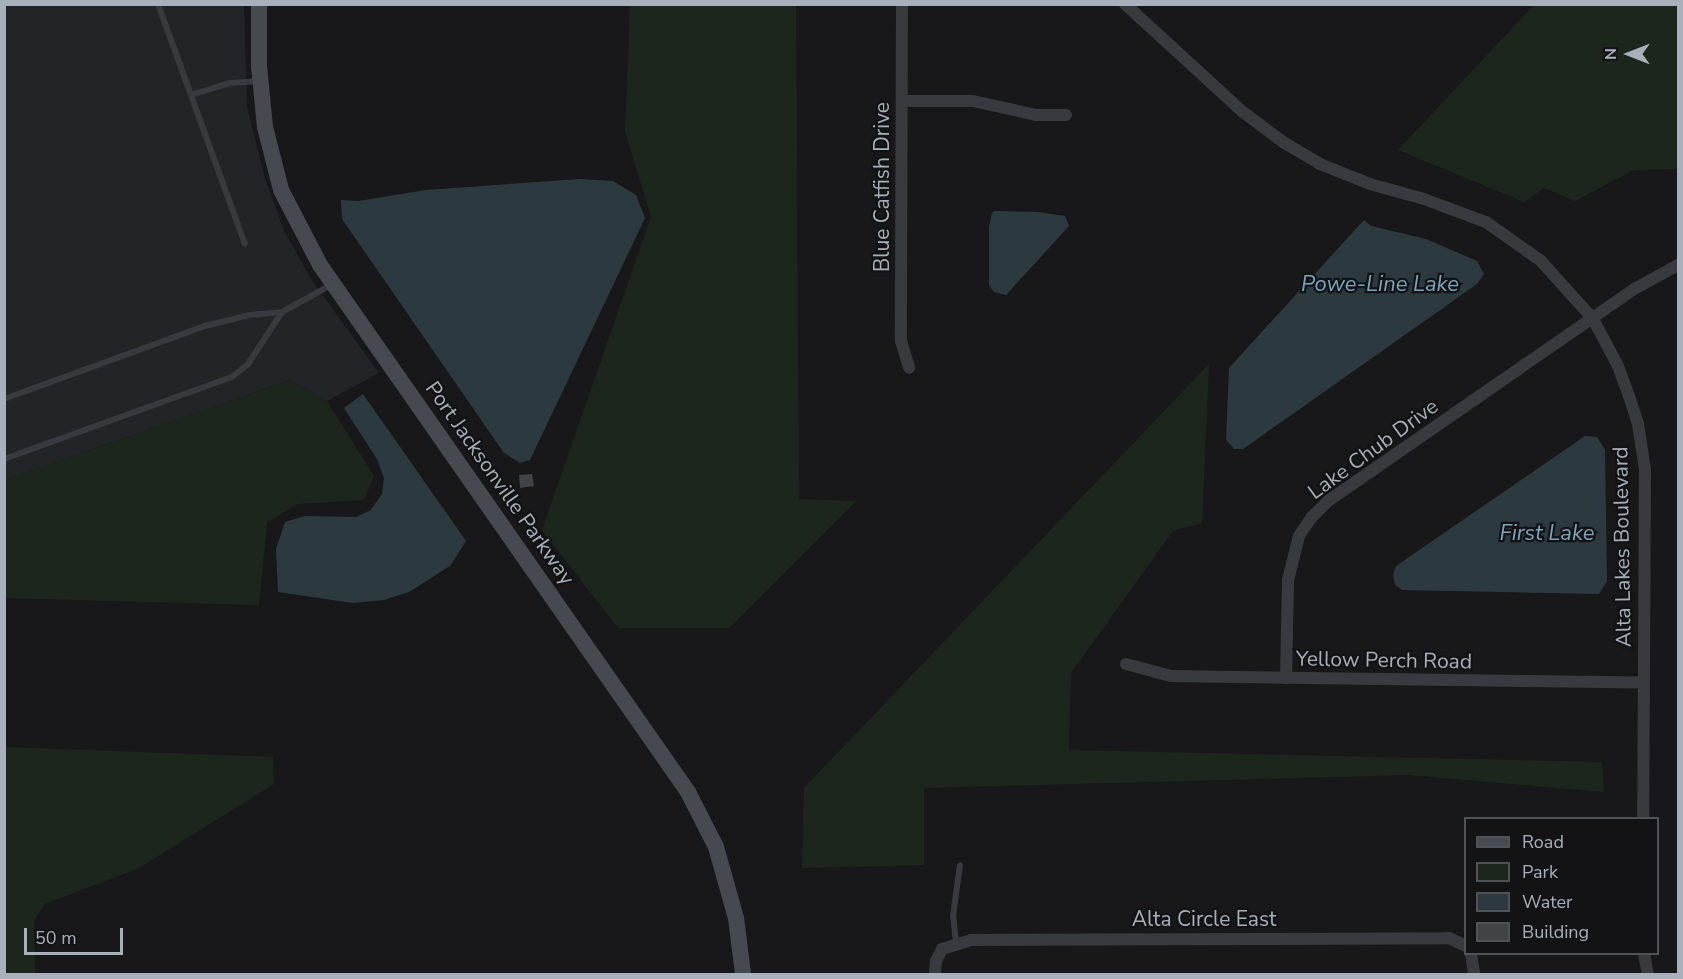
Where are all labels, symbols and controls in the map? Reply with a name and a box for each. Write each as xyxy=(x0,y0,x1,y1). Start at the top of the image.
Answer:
north arrow xyxy=(1599,24,1659,84)
text: N xyxy=(1600,48,1622,60)
street label: Blue Catfish Drive xyxy=(869,102,895,272)
water label: Powe-Line Lake xyxy=(1301,272,1459,298)
street label: Port Jacksonville Parkway xyxy=(420,377,580,589)
street label: Lake Chub Drive xyxy=(1303,393,1443,505)
street label: Alta Lakes Boulevard xyxy=(1608,446,1636,648)
water label: First Lake xyxy=(1500,521,1594,547)
street label: Yellow Perch Road xyxy=(1296,646,1472,674)
legend xyxy=(1464,817,1659,955)
text: Road xyxy=(1522,830,1564,854)
text: Park xyxy=(1522,860,1558,884)
text: Water xyxy=(1522,890,1573,914)
street label: Alta Circle East xyxy=(1132,906,1276,932)
scale bar xyxy=(27,916,126,954)
text: Building xyxy=(1522,920,1589,944)
text: 50 m xyxy=(35,926,77,950)

